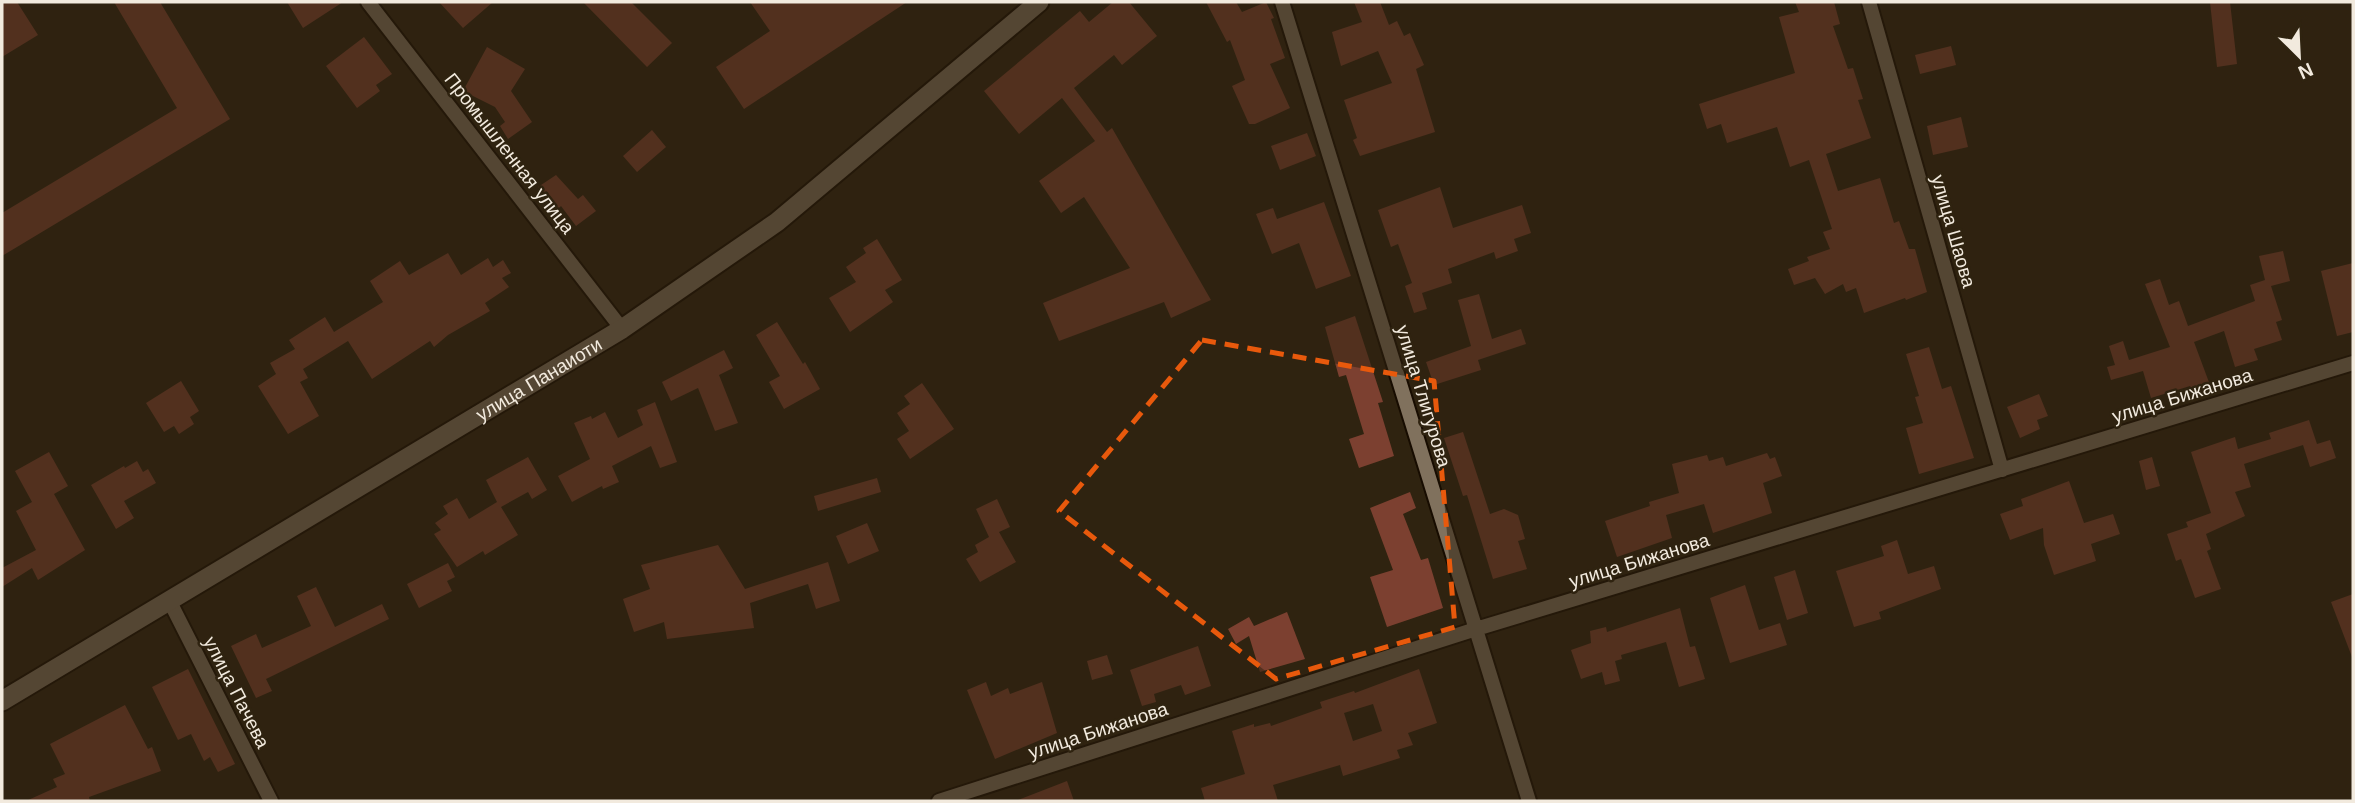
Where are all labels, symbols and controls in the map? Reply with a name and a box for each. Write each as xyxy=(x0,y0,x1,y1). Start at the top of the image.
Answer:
north arrow xyxy=(2264,21,2334,91)
text: N xyxy=(2295,59,2316,83)
street label: Промышленная улица xyxy=(440,69,579,238)
street label: улица Шаова xyxy=(1927,172,1980,290)
street label: улица Тлигурова xyxy=(1392,322,1455,470)
street label: улица Панаиоти xyxy=(472,334,606,425)
street label: улица Бижанова xyxy=(2110,364,2255,427)
street label: улица Бижанова xyxy=(1567,529,1712,592)
street label: улица Пачева xyxy=(199,633,274,752)
street label: улица Бижанова xyxy=(1026,698,1171,763)

